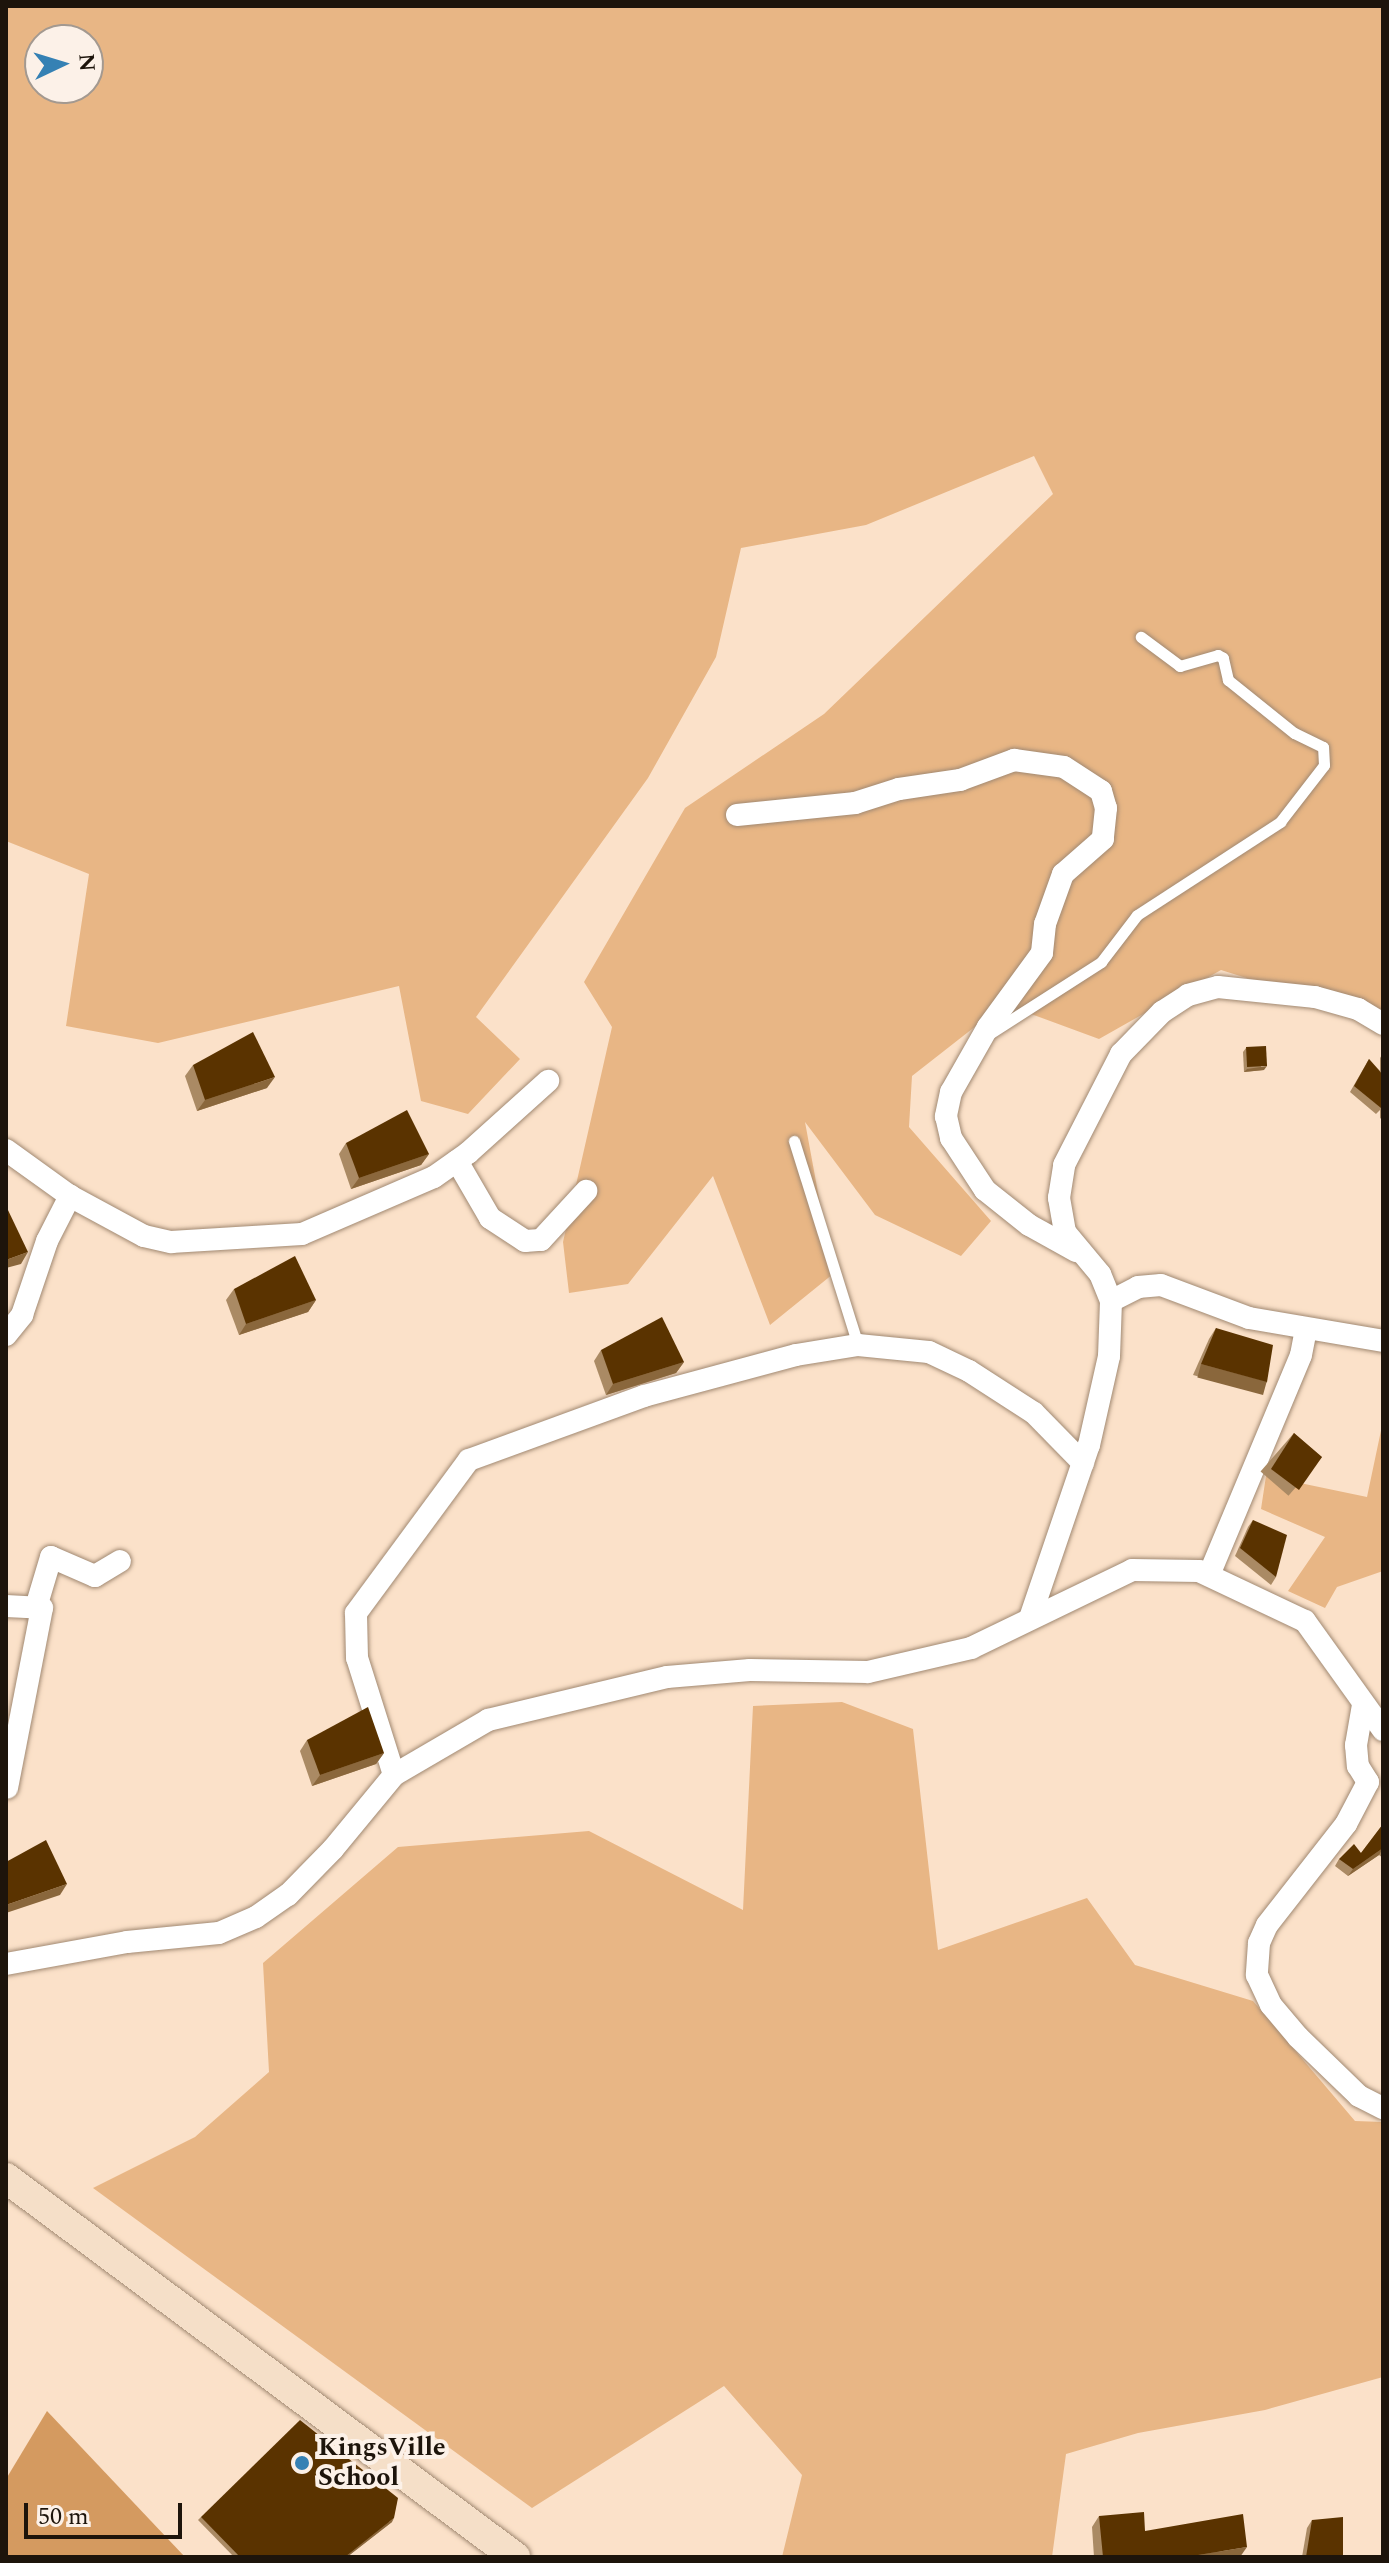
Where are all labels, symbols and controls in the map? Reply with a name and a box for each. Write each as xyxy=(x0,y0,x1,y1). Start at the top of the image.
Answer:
north arrow xyxy=(24,24,104,104)
text: N xyxy=(69,52,104,73)
place label: KingsVille School xyxy=(318,2432,446,2494)
marker: KingsVille School xyxy=(293,2454,311,2472)
scale bar xyxy=(28,2487,186,2537)
text: 50 m xyxy=(38,2499,89,2535)

